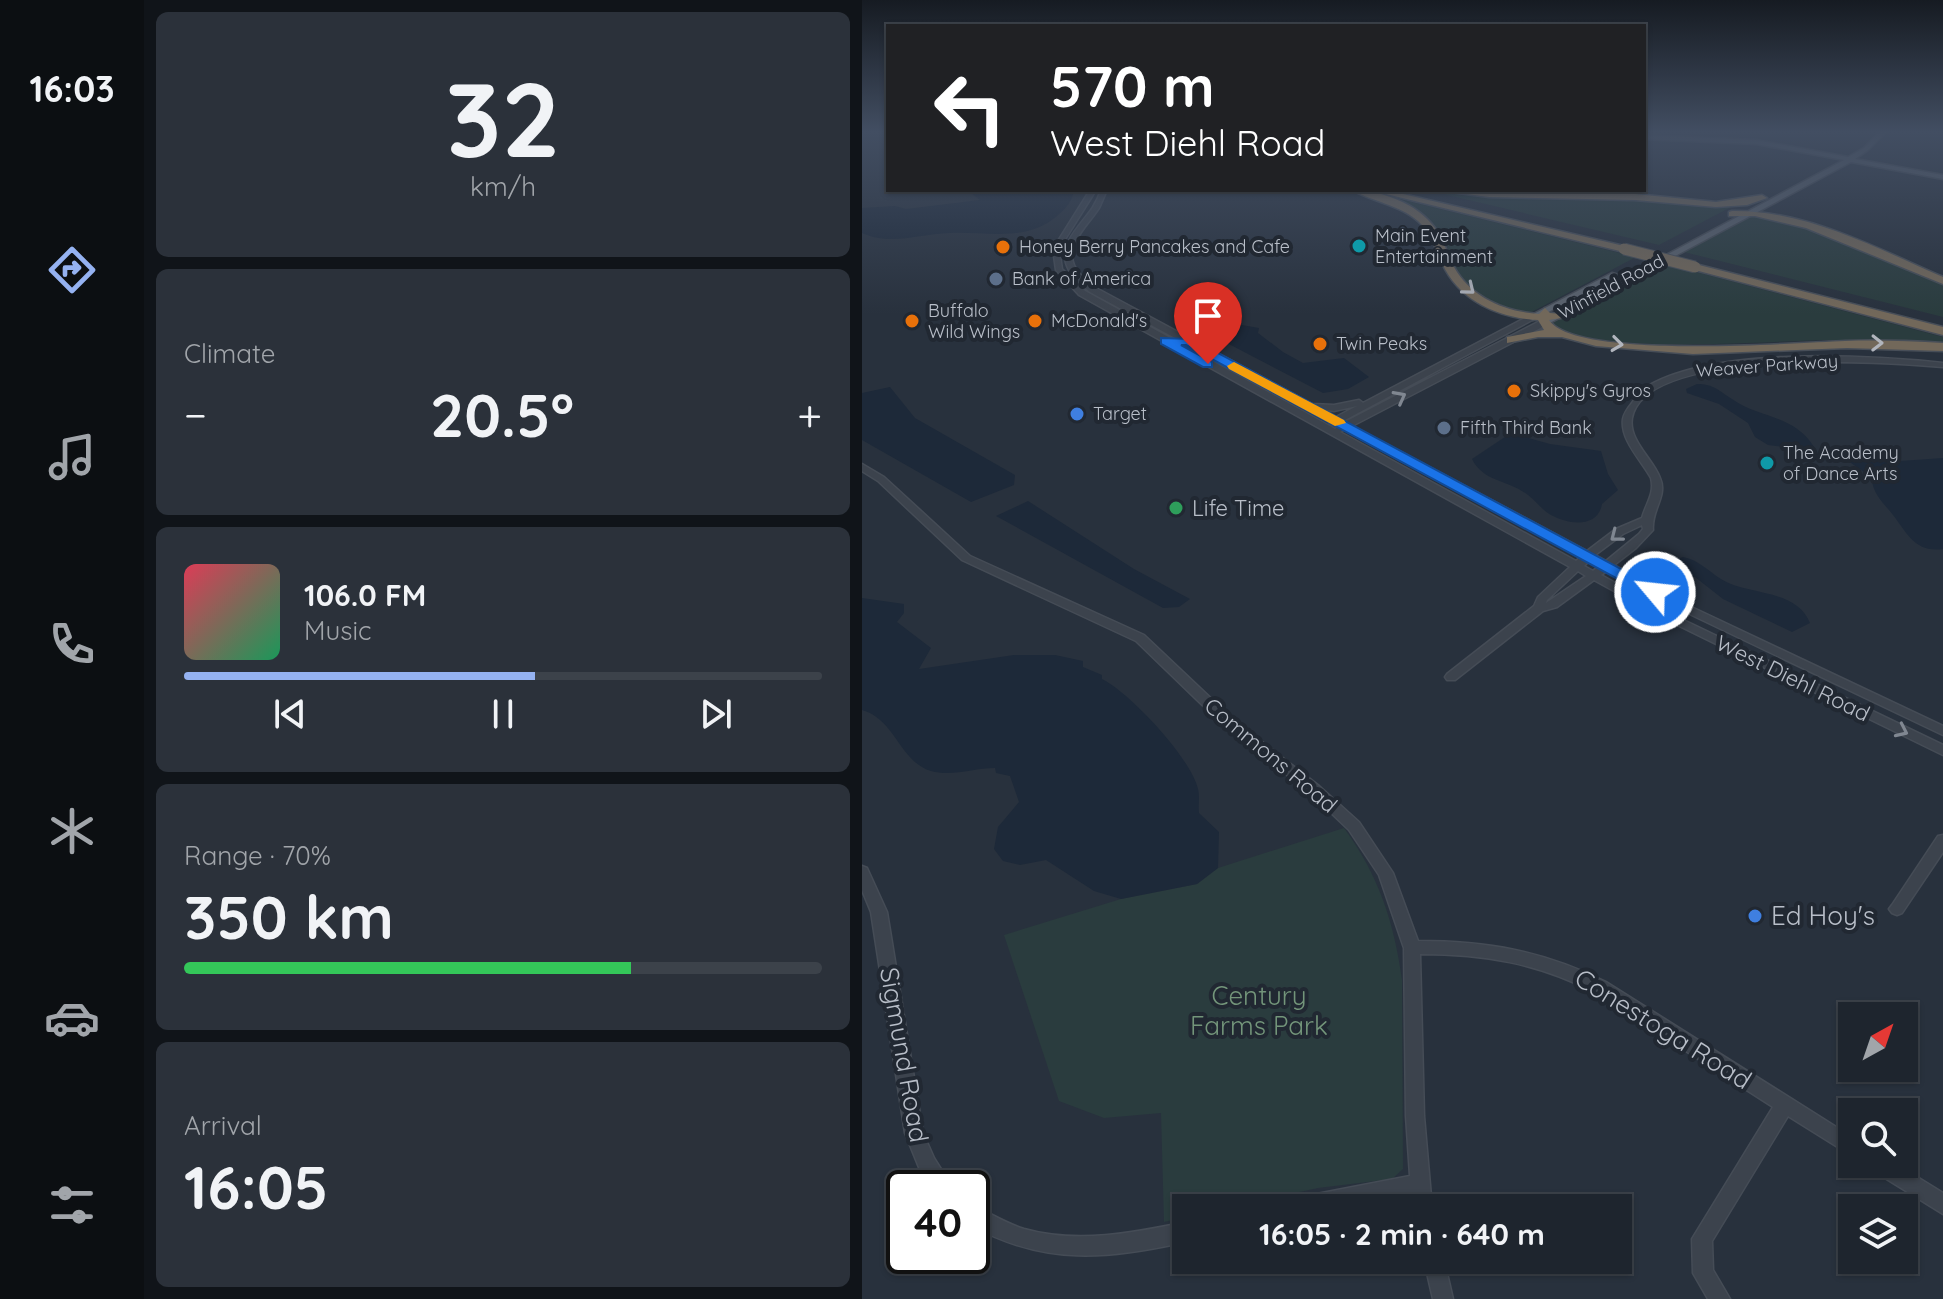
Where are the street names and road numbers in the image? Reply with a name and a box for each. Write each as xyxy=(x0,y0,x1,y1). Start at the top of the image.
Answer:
street label: Winfield Road xyxy=(1554,249,1668,324)
street label: Weaver Parkway xyxy=(1695,349,1839,382)
street label: West Diehl Road xyxy=(1711,629,1875,727)
street label: Commons Road xyxy=(1199,691,1343,819)
street label: Conestoga Road xyxy=(1569,961,1758,1096)
street label: Sigmund Road xyxy=(873,965,936,1145)

